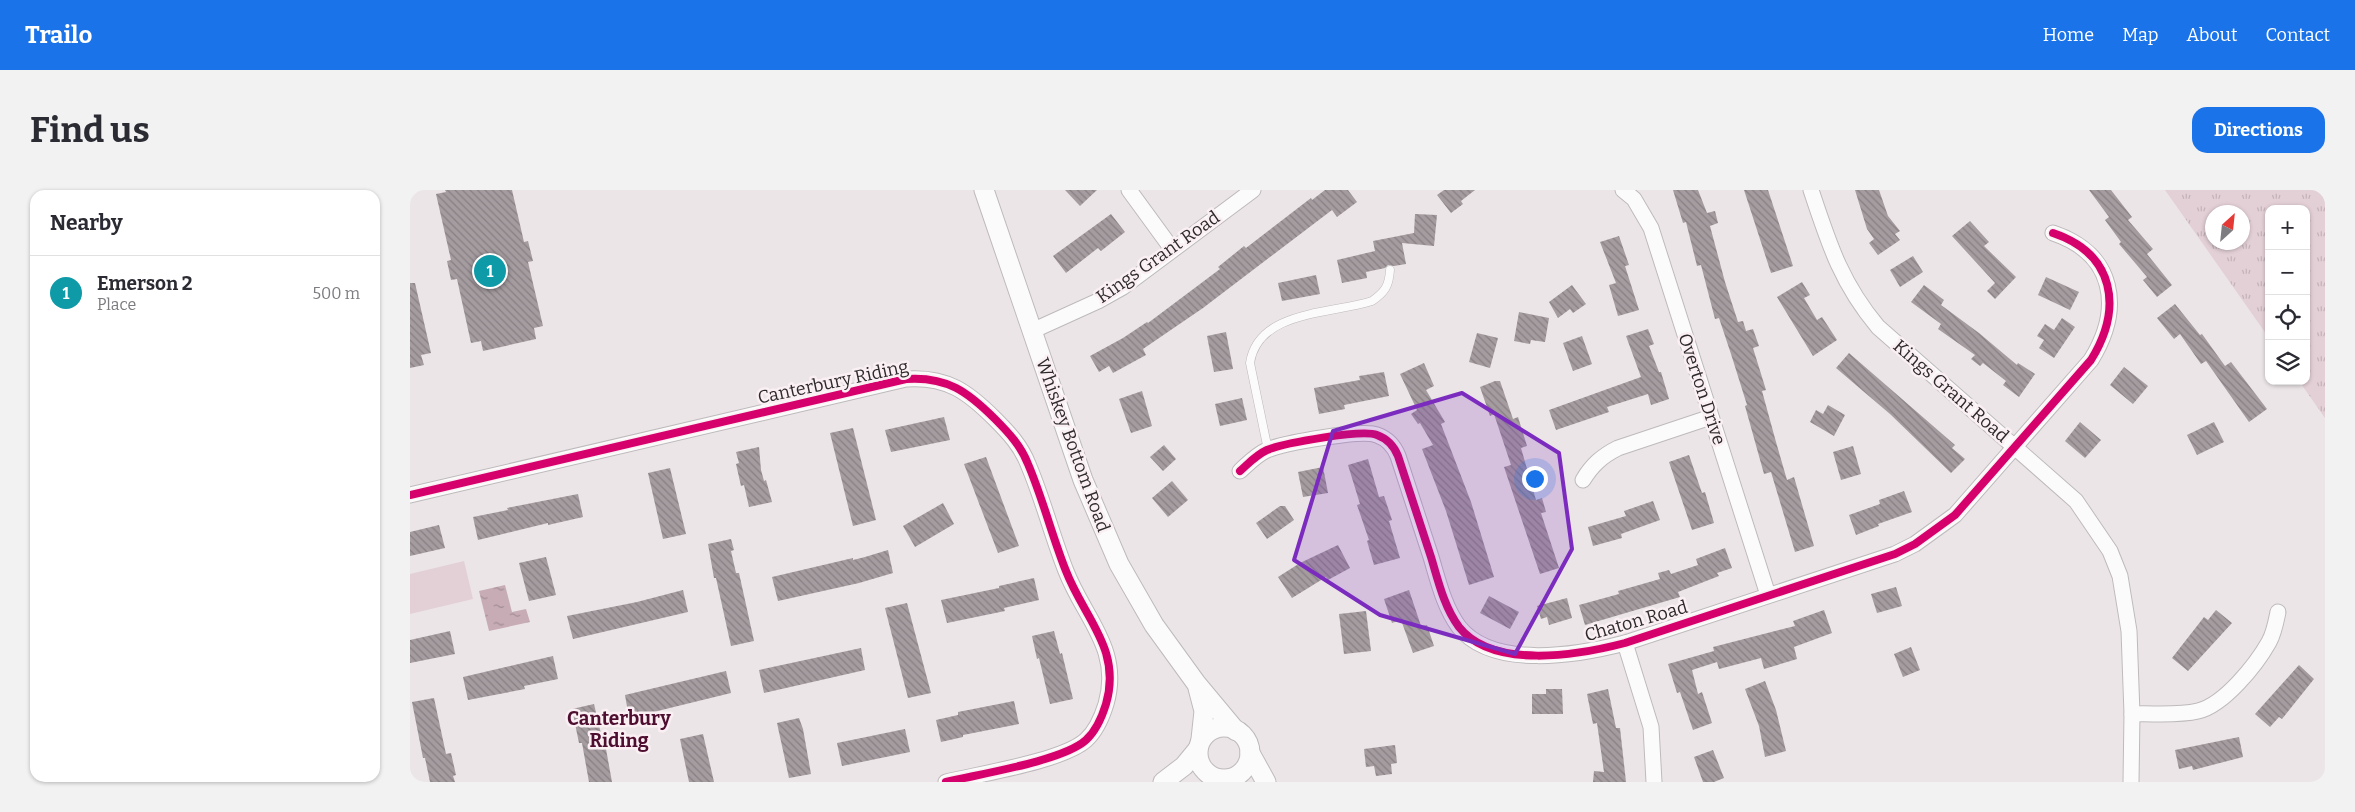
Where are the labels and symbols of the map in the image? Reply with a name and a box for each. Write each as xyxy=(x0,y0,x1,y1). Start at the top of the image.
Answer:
north arrow xyxy=(2205,205,2250,250)
street label: Kings Grant Road xyxy=(1092,206,1224,308)
pin: 1 xyxy=(474,252,506,290)
street label: Overton Drive xyxy=(1674,330,1730,448)
street label: Kings Grant Road xyxy=(1889,335,2013,447)
street label: Canterbury Riding xyxy=(756,355,910,409)
street label: Whiskey Bottom Road xyxy=(1031,355,1115,535)
your location xyxy=(1522,466,1548,492)
street label: Chaton Road xyxy=(1582,596,1690,646)
district label: Canterbury Riding xyxy=(567,707,671,752)

